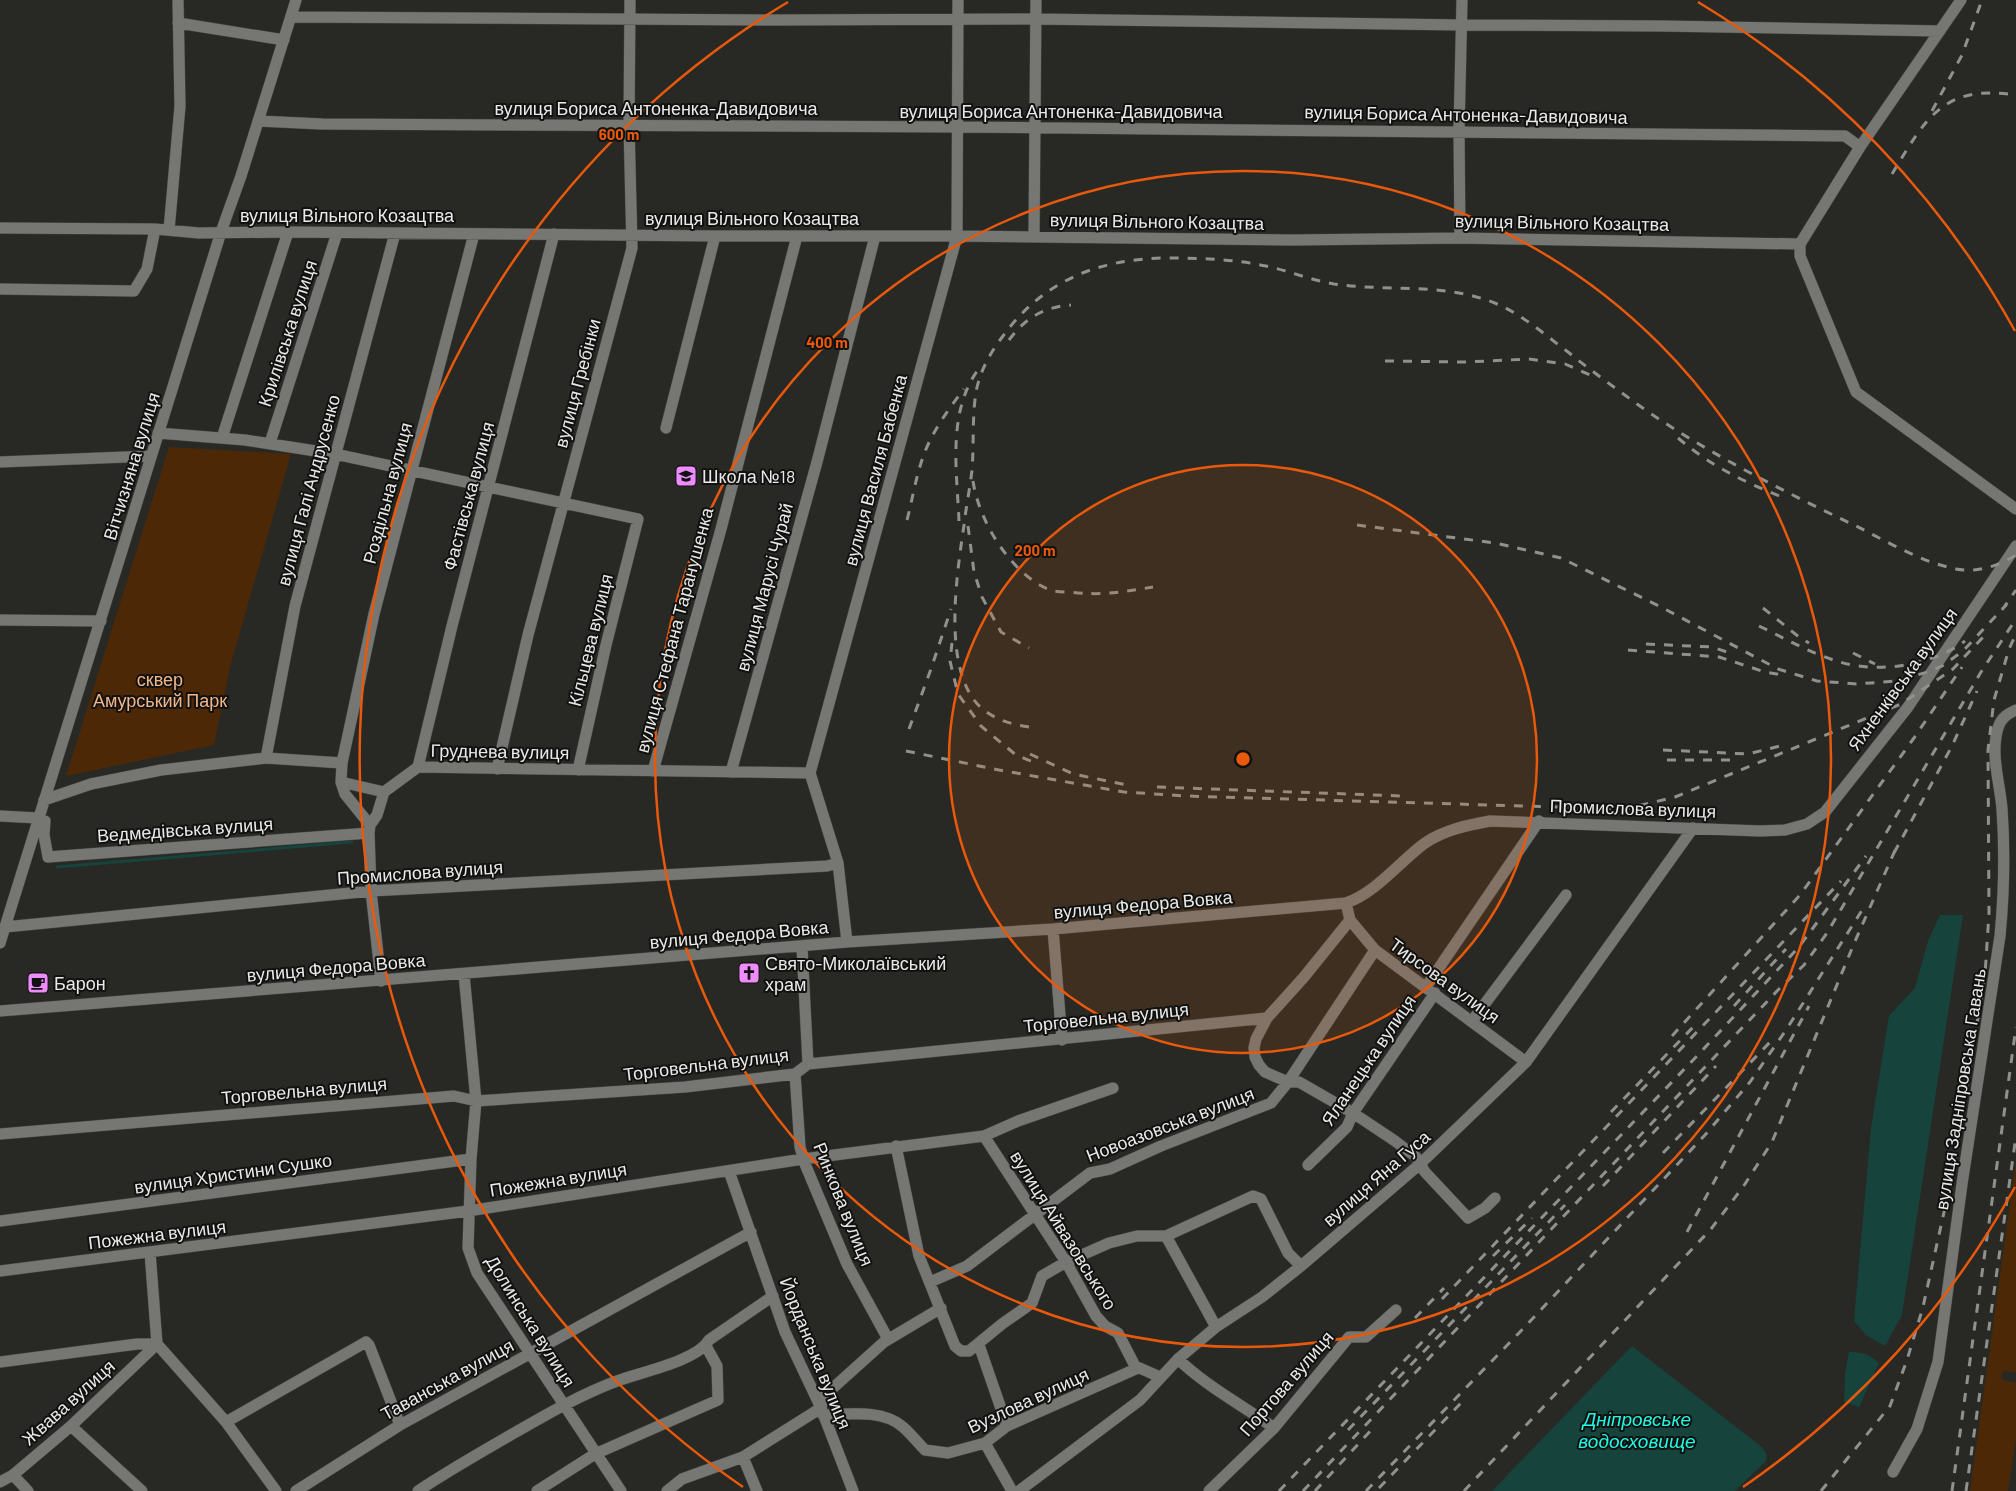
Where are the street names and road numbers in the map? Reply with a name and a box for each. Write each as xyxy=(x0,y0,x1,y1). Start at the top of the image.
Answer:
street label: вулиця Бориса Антоненка-Давидовича xyxy=(494,97,819,119)
street label: вулиця Бориса Антоненка-Давидовича xyxy=(899,100,1224,122)
street label: вулиця Бориса Антоненка-Давидовича xyxy=(1304,100,1629,128)
street label: вулиця Вільного Козацтва xyxy=(240,204,455,226)
street label: вулиця Вільного Козацтва xyxy=(645,207,860,229)
street label: вулиця Вільного Козацтва xyxy=(1050,208,1265,234)
street label: вулиця Вільного Козацтва xyxy=(1455,209,1670,235)
street label: Крилівська вулиця xyxy=(253,257,321,409)
street label: вулиця Гребінки xyxy=(549,316,605,450)
street label: вулиця Василя Бабенка xyxy=(839,371,911,568)
street label: Вітчизняна вулиця xyxy=(98,389,164,543)
street label: вулиця Галі Андрусенко xyxy=(272,392,344,588)
street label: Фастівська вулиця xyxy=(438,419,498,573)
street label: Роздільна вулиця xyxy=(358,420,416,566)
street label: вулиця Марусі Чурай xyxy=(731,500,797,674)
street label: вулиця Стефана Таранушенка xyxy=(631,504,718,755)
street label: Кільцева вулиця xyxy=(563,571,617,709)
street label: Яхненківська вулиця xyxy=(1843,603,1961,755)
street label: Груднева вулиця xyxy=(430,739,570,763)
street label: Промислова вулиця xyxy=(1549,794,1717,822)
street label: Ведмедівська вулиця xyxy=(96,812,274,846)
street label: Промислова вулиця xyxy=(336,855,504,889)
street label: вулиця Федора Вовка xyxy=(1053,885,1234,923)
street label: вулиця Федора Вовка xyxy=(649,915,830,953)
street label: Тирсова вулиця xyxy=(1386,933,1504,1027)
street label: вулиця Федора Вовка xyxy=(246,948,427,986)
street label: вулиця Задніпровська Гавань xyxy=(1930,967,1990,1211)
street label: Яланецька вулиця xyxy=(1316,990,1420,1130)
street label: Торговельна вулиця xyxy=(1022,997,1190,1037)
street label: Торговельна вулиця xyxy=(622,1043,790,1085)
street label: Торговельна вулиця xyxy=(220,1072,388,1108)
street label: Новоазовська вулиця xyxy=(1083,1082,1257,1166)
street label: вулиця Яна Гуса xyxy=(1318,1125,1435,1231)
street label: Ринкова вулиця xyxy=(809,1139,879,1269)
street label: вулиця Айвазовського xyxy=(1006,1146,1122,1314)
street label: вулиця Христини Сушко xyxy=(133,1148,333,1198)
street label: Пожежна вулиця xyxy=(488,1157,628,1201)
street label: Пожежна вулиця xyxy=(87,1215,227,1253)
street label: Долинська вулиця xyxy=(482,1251,580,1391)
street label: Йорданська вулиця xyxy=(776,1274,856,1432)
street label: Портова вулиця xyxy=(1234,1326,1338,1440)
street label: Таванська вулиця xyxy=(377,1333,517,1425)
street label: Жвава вулиця xyxy=(17,1355,119,1449)
street label: Вузлова вулиця xyxy=(964,1362,1092,1438)

